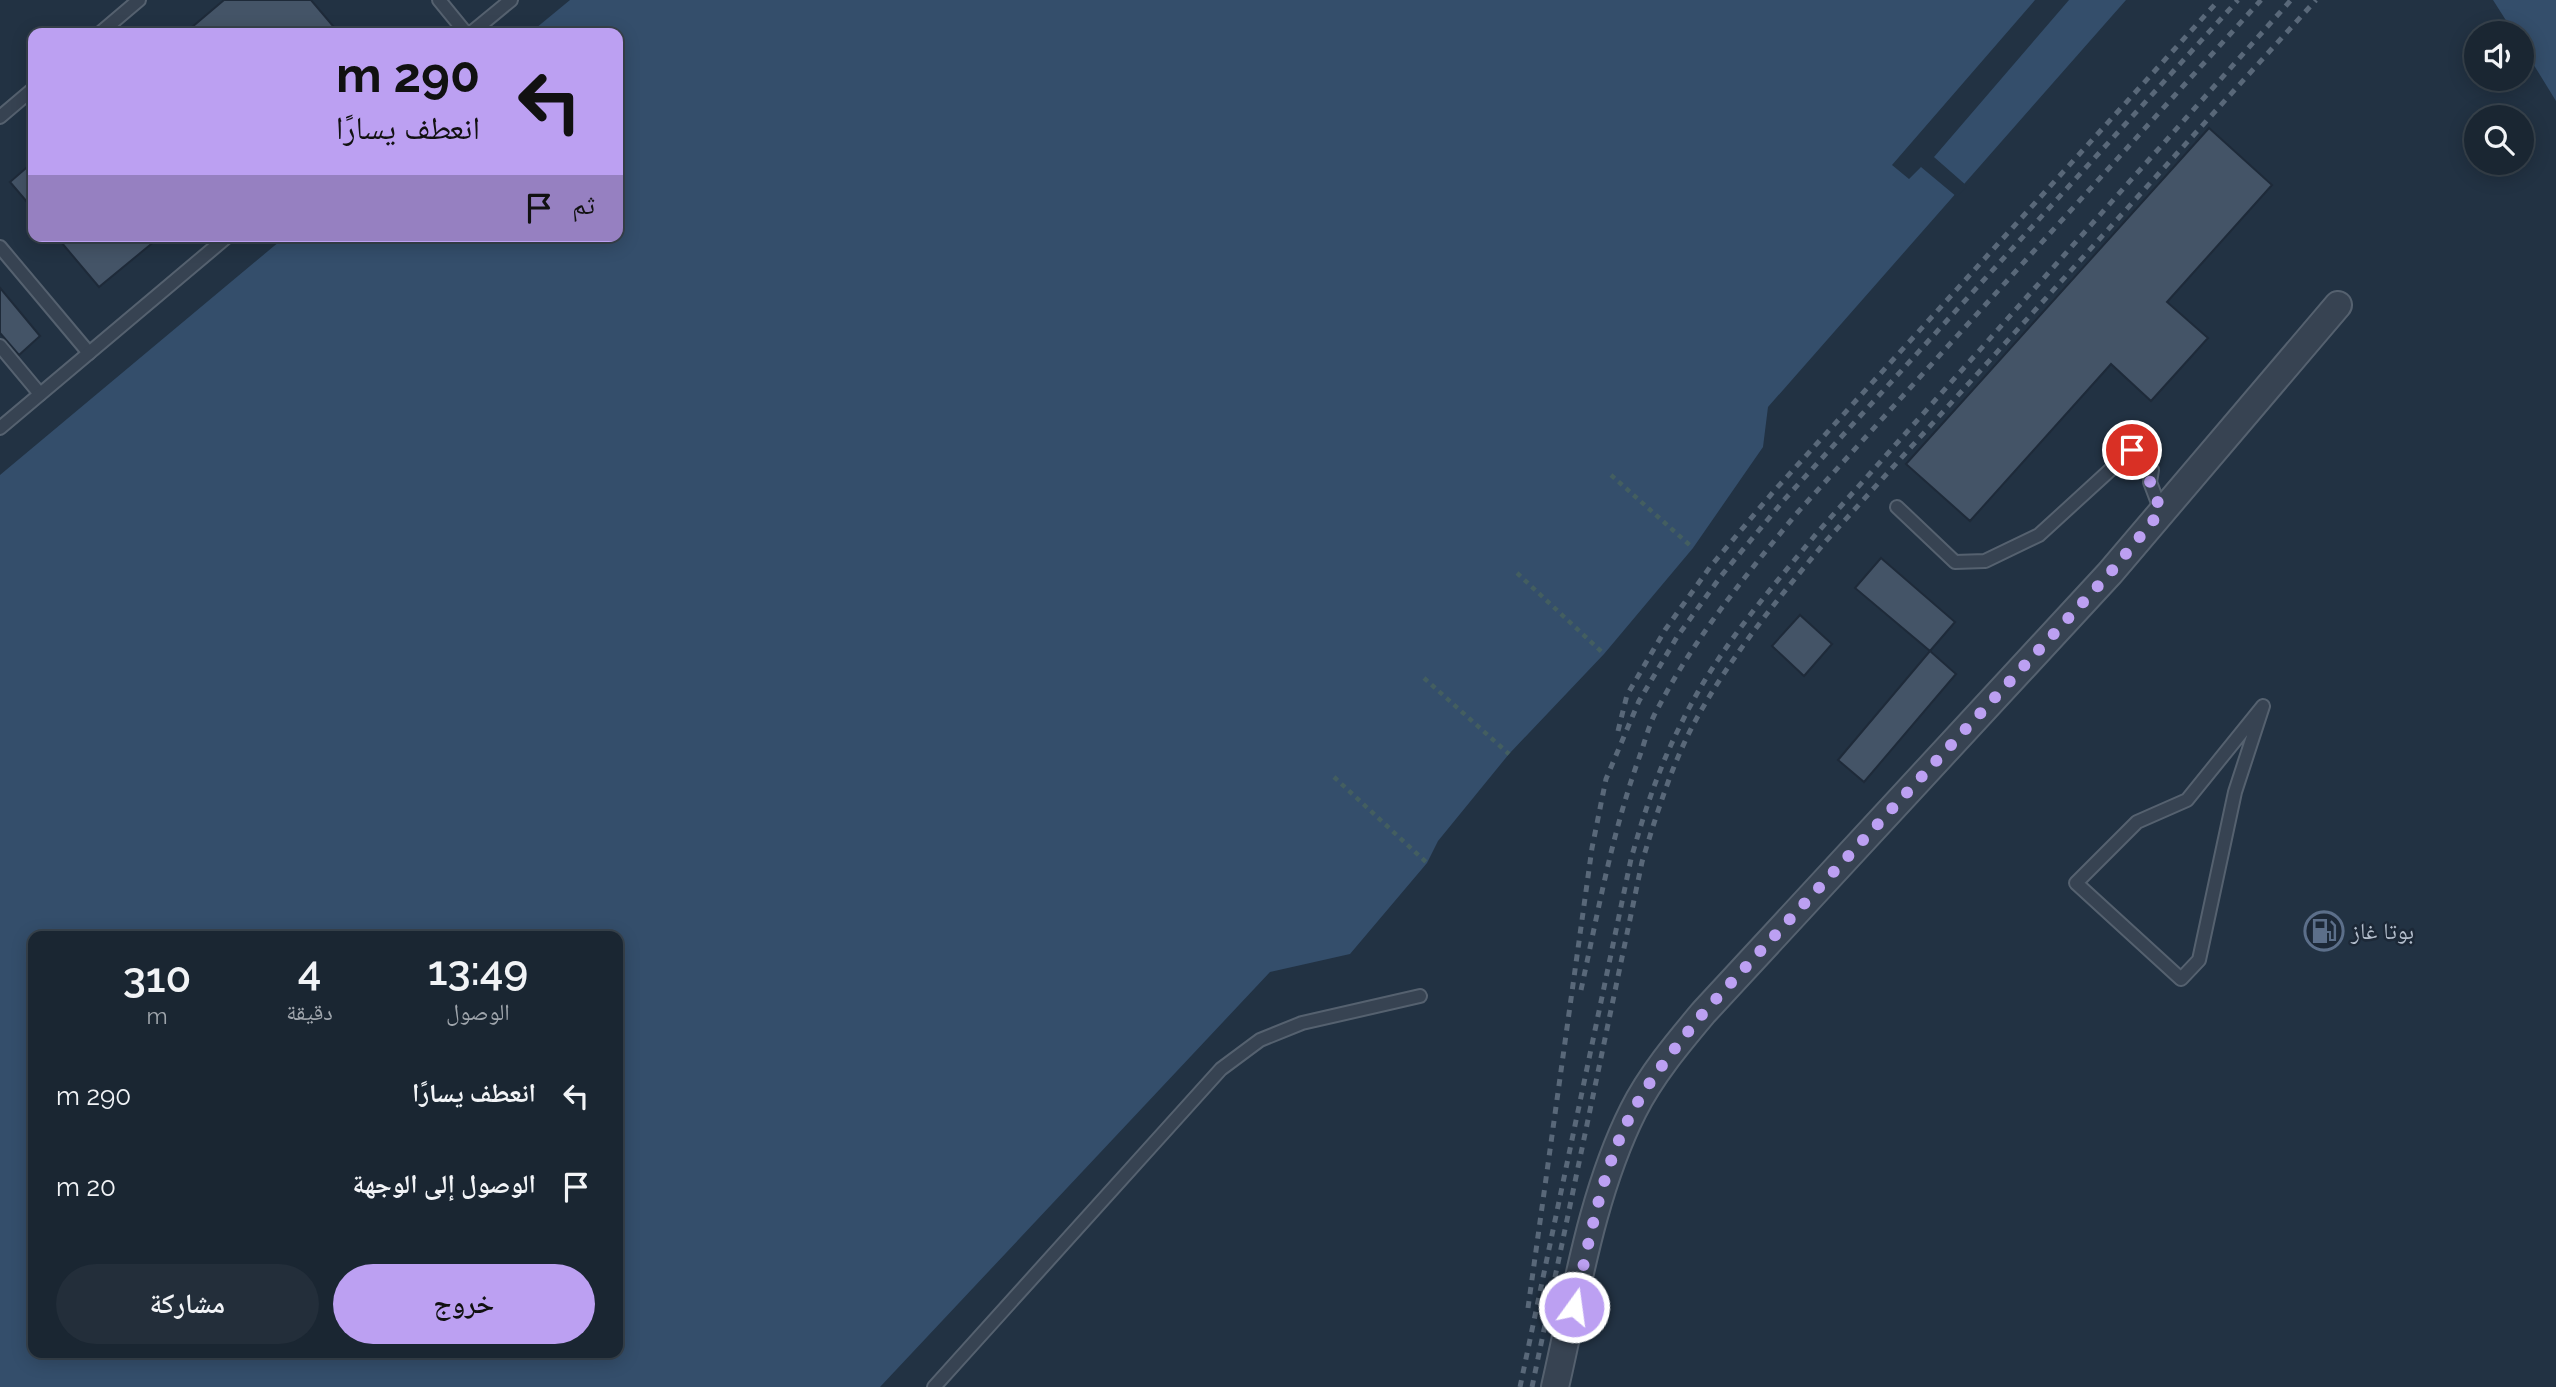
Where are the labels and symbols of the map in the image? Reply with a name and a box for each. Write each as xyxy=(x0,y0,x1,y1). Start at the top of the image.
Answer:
pin xyxy=(2102,420,2162,480)
fuel station icon: بوتا غاز xyxy=(2303,910,2345,952)
place label: بوتا غاز xyxy=(2350,917,2414,945)
position arrow xyxy=(1537,1270,1611,1344)

